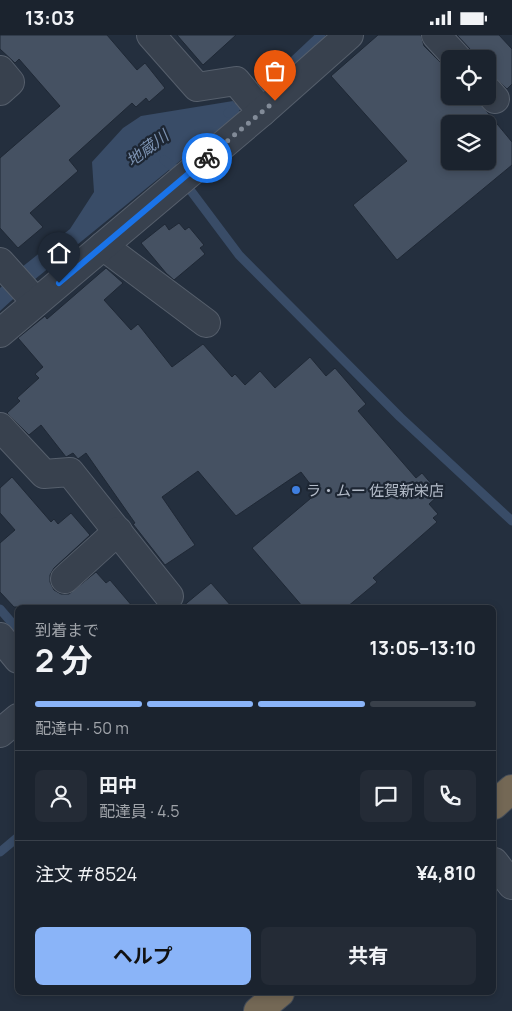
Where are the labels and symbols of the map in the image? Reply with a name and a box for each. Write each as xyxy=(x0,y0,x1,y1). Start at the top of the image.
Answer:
pin xyxy=(254,50,296,101)
water label: 地蔵川 xyxy=(121,124,174,171)
courier xyxy=(182,133,232,183)
pin xyxy=(38,232,80,283)
place label: ラ・ムー 佐賀新栄店 xyxy=(306,480,444,501)
marker: ラ・ムー 佐賀新栄店 xyxy=(290,484,302,496)

